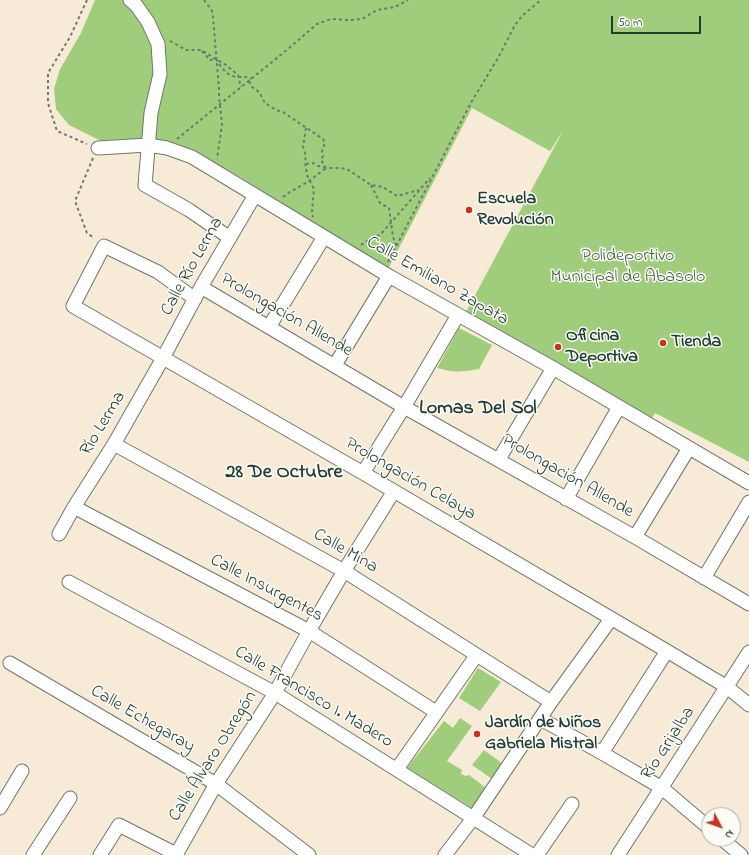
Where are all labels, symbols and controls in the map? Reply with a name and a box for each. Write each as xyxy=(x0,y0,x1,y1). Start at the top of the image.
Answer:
scale bar xyxy=(613,8,703,34)
text: 50 m xyxy=(618,14,642,32)
place label: Escuela Revolución xyxy=(477,189,554,232)
marker: Escuela Revolución xyxy=(464,205,474,215)
street label: Calle Río Lerma xyxy=(157,214,229,320)
street label: Calle Emiliano Zapata xyxy=(362,233,512,331)
park label: Polideportivo Municipal de Abasolo xyxy=(551,246,705,288)
street label: Prolongación Allende xyxy=(216,269,356,363)
place label: Oficina Deportiva xyxy=(566,326,638,368)
place label: Tienda xyxy=(671,332,721,354)
marker: Tienda xyxy=(658,338,668,348)
marker: Oficina Deportiva xyxy=(553,342,563,352)
street label: Río Lerma xyxy=(76,388,132,460)
district label: Lomas Del Sol xyxy=(419,398,537,422)
street label: Prolongación Allende xyxy=(497,430,637,524)
street label: Prolongación Celaya xyxy=(341,434,479,526)
district label: 28 De Octubre xyxy=(226,462,342,486)
street label: Calle Mina xyxy=(309,525,381,579)
street label: Calle Insurgentes xyxy=(206,550,326,628)
street label: Calle Francisco I. Madero xyxy=(230,642,396,754)
street label: Calle Echegaray xyxy=(86,681,198,759)
street label: Calle Álvaro Obregón xyxy=(165,688,263,826)
street label: Río Grijalba xyxy=(637,703,701,785)
place label: Jardín de Niños Gabriela Mistral xyxy=(485,713,601,756)
marker: Jardín de Niños Gabriela Mistral xyxy=(472,729,482,739)
north arrow xyxy=(701,807,741,847)
text: N xyxy=(721,826,738,842)

